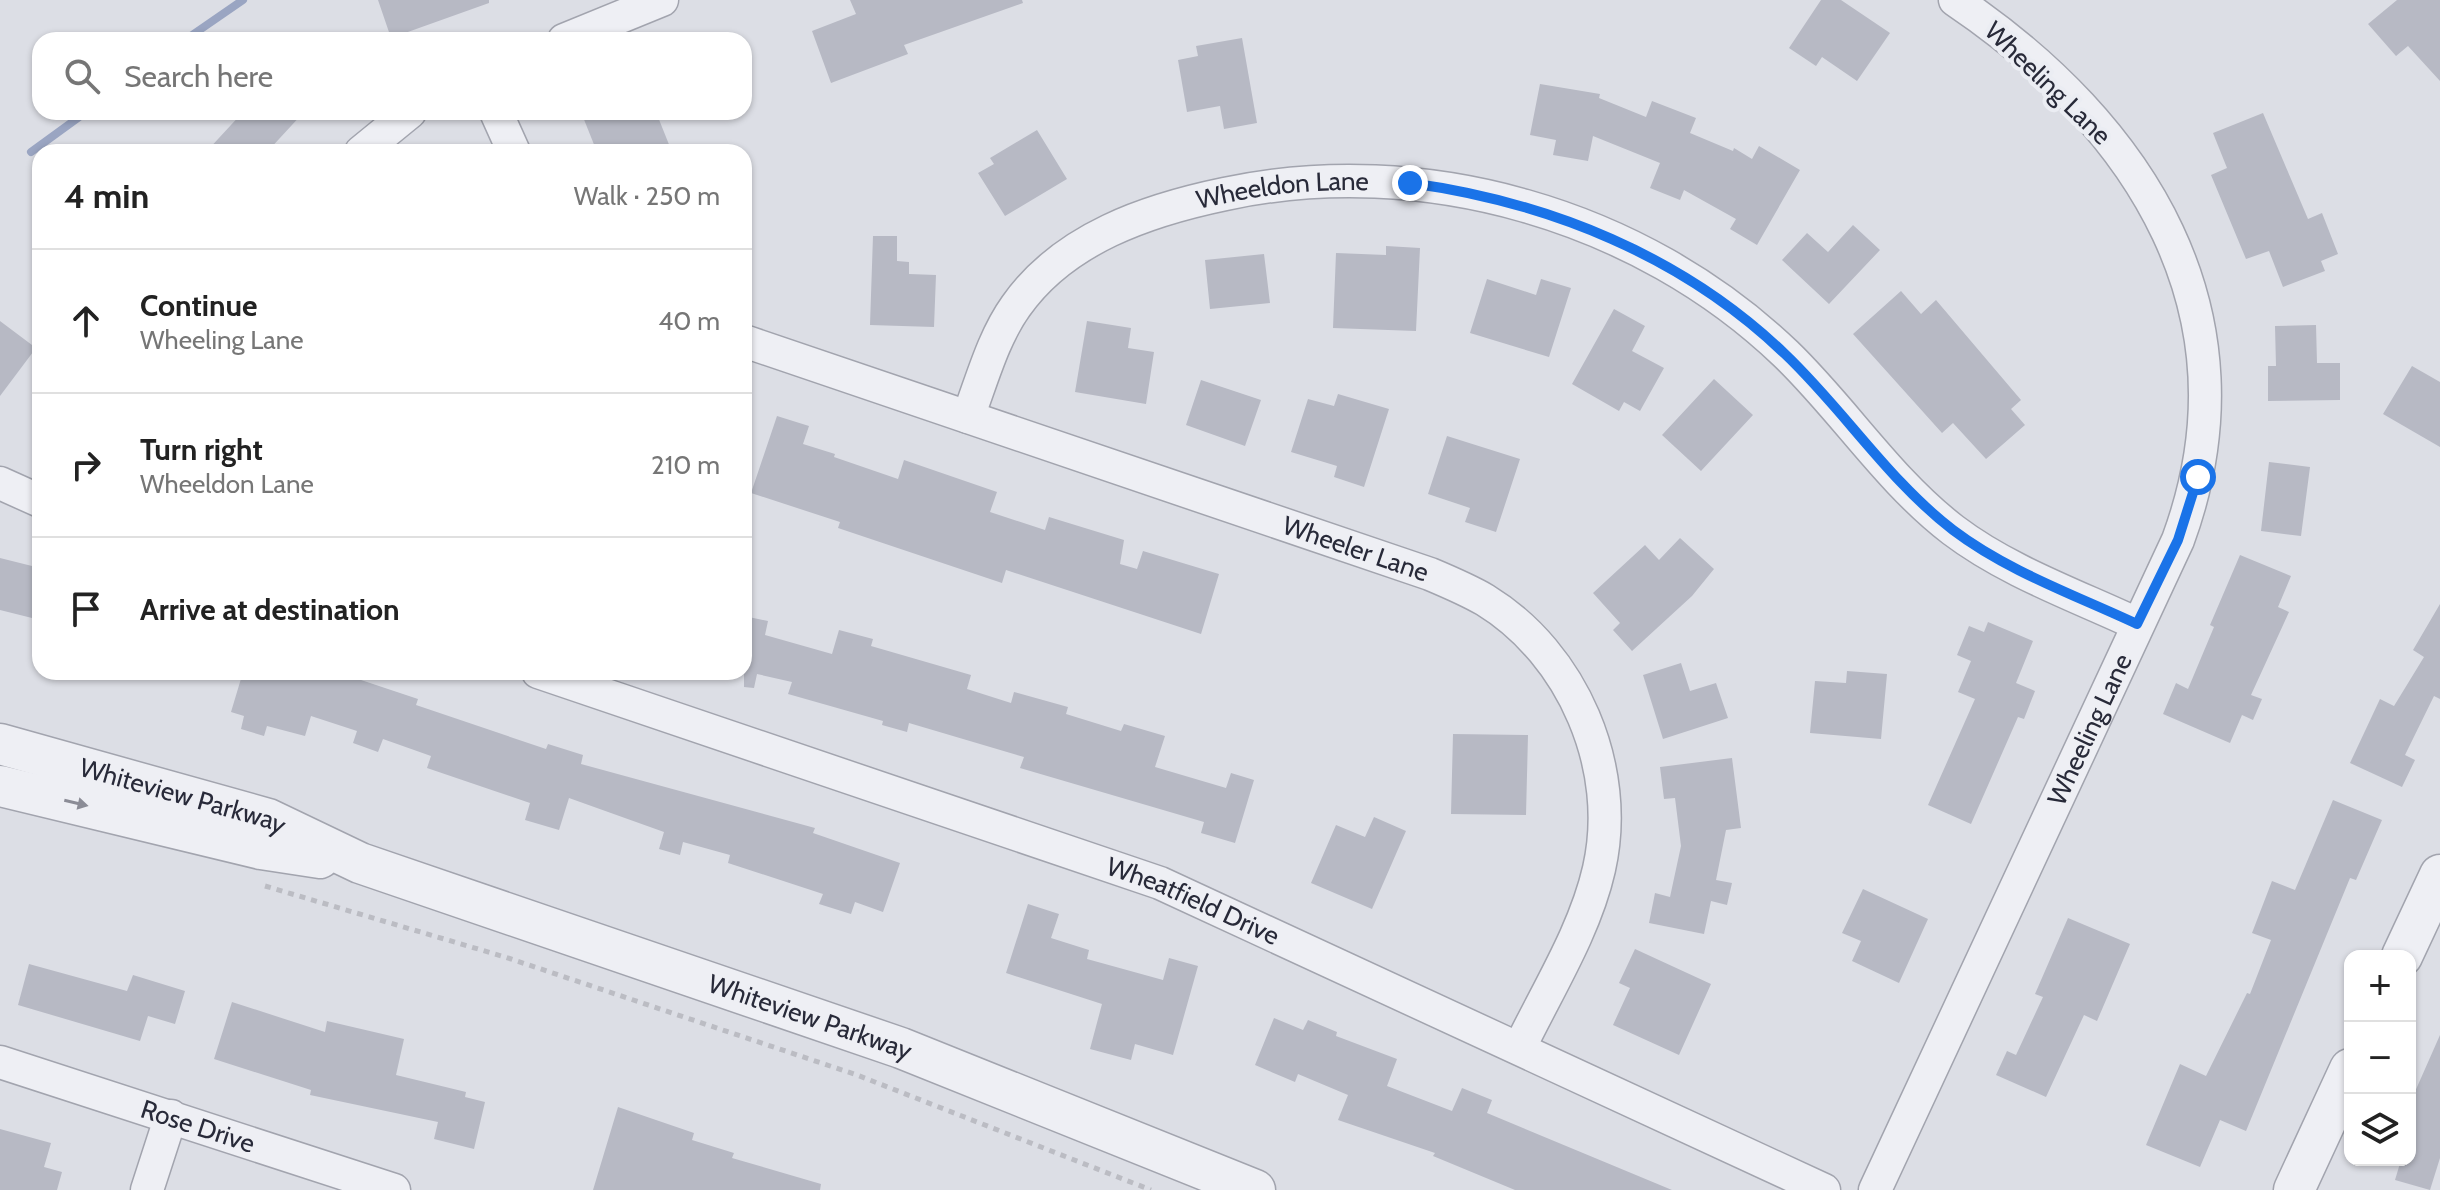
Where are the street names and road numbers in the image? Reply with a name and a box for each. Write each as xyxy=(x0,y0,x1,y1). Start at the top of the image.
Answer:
street label: Wheeling Lane xyxy=(1978,15,2118,151)
street label: Wheeldon Lane xyxy=(1193,165,1369,216)
street label: Wheeler Lane xyxy=(1279,509,1433,588)
street label: Wheeling Lane xyxy=(2041,649,2139,811)
street label: Whiteview Parkway xyxy=(76,751,291,841)
street label: Wheatfield Drive xyxy=(1102,850,1284,952)
street label: Whiteview Parkway xyxy=(704,967,917,1067)
street label: Rose Drive xyxy=(137,1093,259,1160)

